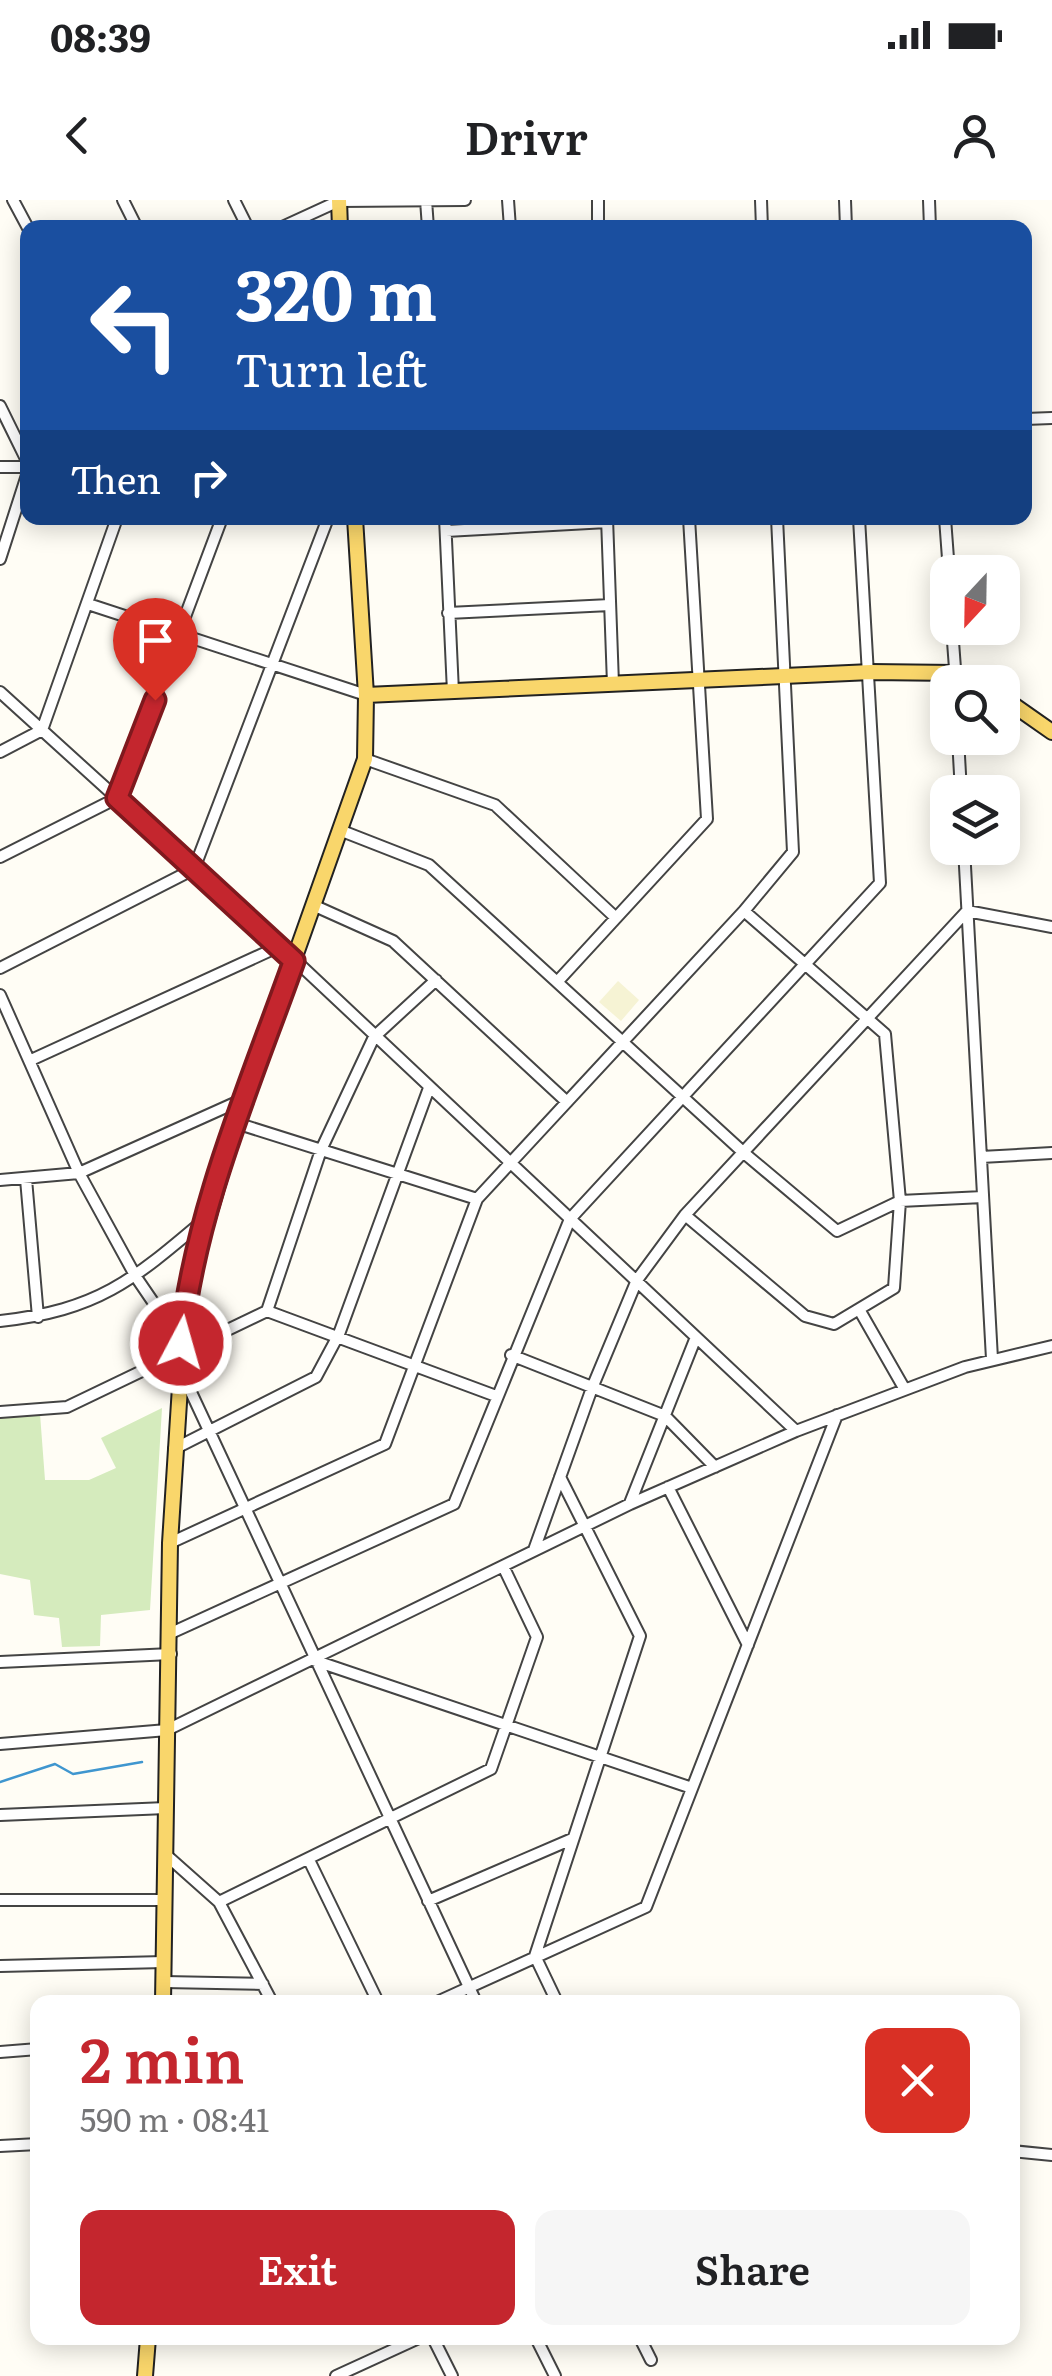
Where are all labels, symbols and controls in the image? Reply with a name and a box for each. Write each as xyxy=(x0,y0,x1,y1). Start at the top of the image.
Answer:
text: 08:39 xyxy=(50,7,151,64)
text: Drivr xyxy=(464,102,588,169)
icon: back xyxy=(50,108,105,163)
icon: person xyxy=(947,108,1002,163)
text: 320 m xyxy=(235,239,437,343)
icon: left xyxy=(70,260,200,390)
text: Turn left xyxy=(235,334,427,401)
text: Then xyxy=(70,449,161,506)
icon: right xyxy=(181,450,236,505)
north arrow xyxy=(930,555,1020,645)
map controls xyxy=(930,555,1020,865)
pin xyxy=(113,598,198,701)
icon: arrive xyxy=(128,613,183,668)
button: search xyxy=(930,665,1020,755)
button: layers xyxy=(930,775,1020,865)
position arrow xyxy=(129,1291,233,1395)
text: 2 min xyxy=(80,2012,245,2101)
button: close xyxy=(865,2028,970,2133)
text: 590 m · 08:41 xyxy=(80,2094,269,2142)
button: Exit xyxy=(80,2210,515,2325)
button: Share xyxy=(535,2210,970,2325)

